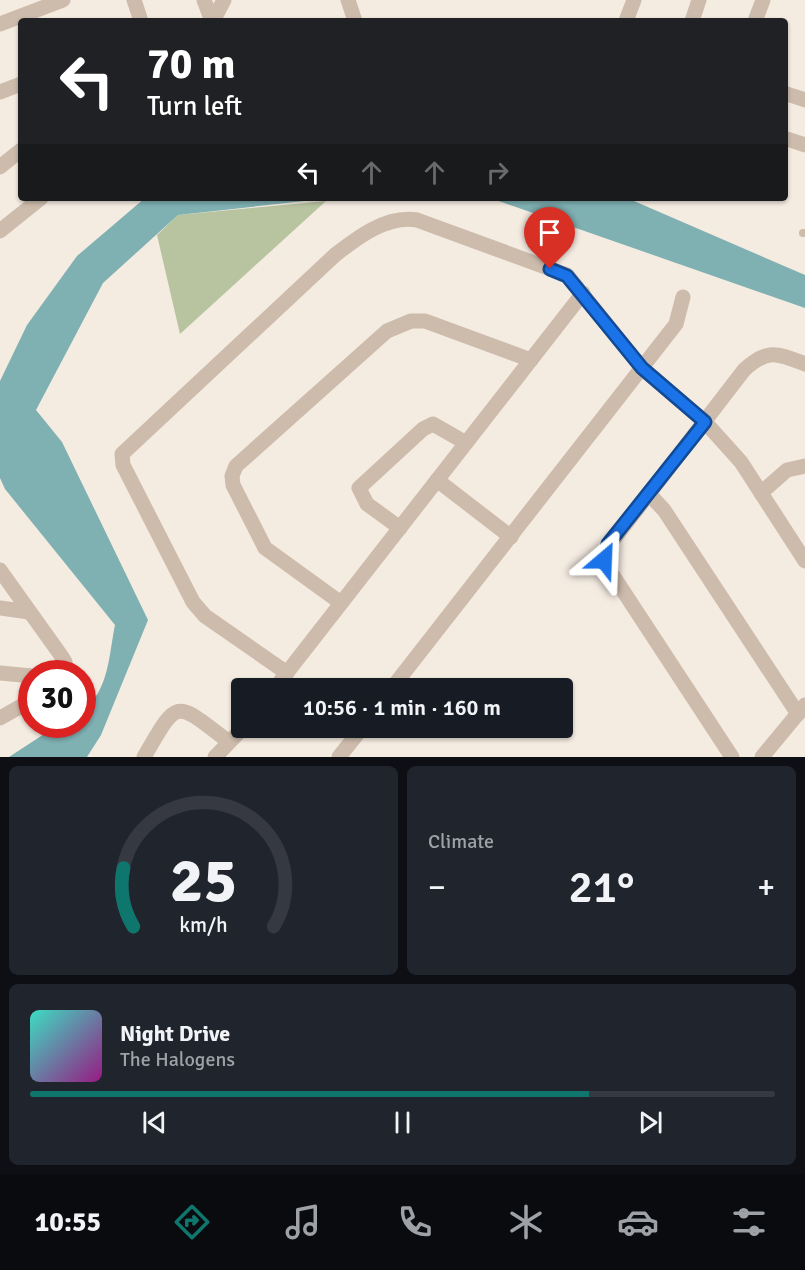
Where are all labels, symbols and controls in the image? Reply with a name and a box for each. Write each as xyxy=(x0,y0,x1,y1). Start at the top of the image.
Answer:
text: 70 m xyxy=(147,39,236,90)
icon: left xyxy=(48,42,126,120)
text: Turn left xyxy=(147,90,242,123)
icon: left xyxy=(292,156,325,189)
icon: ahead xyxy=(355,156,388,189)
icon: ahead xyxy=(418,156,451,189)
icon: right xyxy=(481,156,514,189)
pin xyxy=(524,207,575,269)
icon: arrive xyxy=(533,216,566,249)
position arrow xyxy=(572,528,636,592)
speed limit sign: 30 xyxy=(18,660,96,738)
text: 10:56 · 1 min · 160 m xyxy=(303,694,501,721)
text: Climate xyxy=(428,829,494,854)
text: 25 xyxy=(170,842,237,919)
text: 21° xyxy=(569,860,634,915)
text: − xyxy=(428,867,446,908)
text: + xyxy=(757,867,775,908)
text: km/h xyxy=(179,913,228,939)
text: Night Drive xyxy=(120,1020,230,1047)
text: The Halogens xyxy=(120,1047,235,1072)
icon: previous xyxy=(138,1106,171,1139)
icon: pause xyxy=(386,1106,419,1139)
icon: next xyxy=(634,1106,667,1139)
icon: directions xyxy=(171,1201,213,1243)
icon: music xyxy=(282,1201,324,1243)
icon: phone xyxy=(394,1201,436,1243)
icon: climate xyxy=(505,1201,547,1243)
icon: car xyxy=(617,1201,659,1243)
icon: filters xyxy=(728,1201,770,1243)
text: 10:55 xyxy=(35,1206,101,1239)

